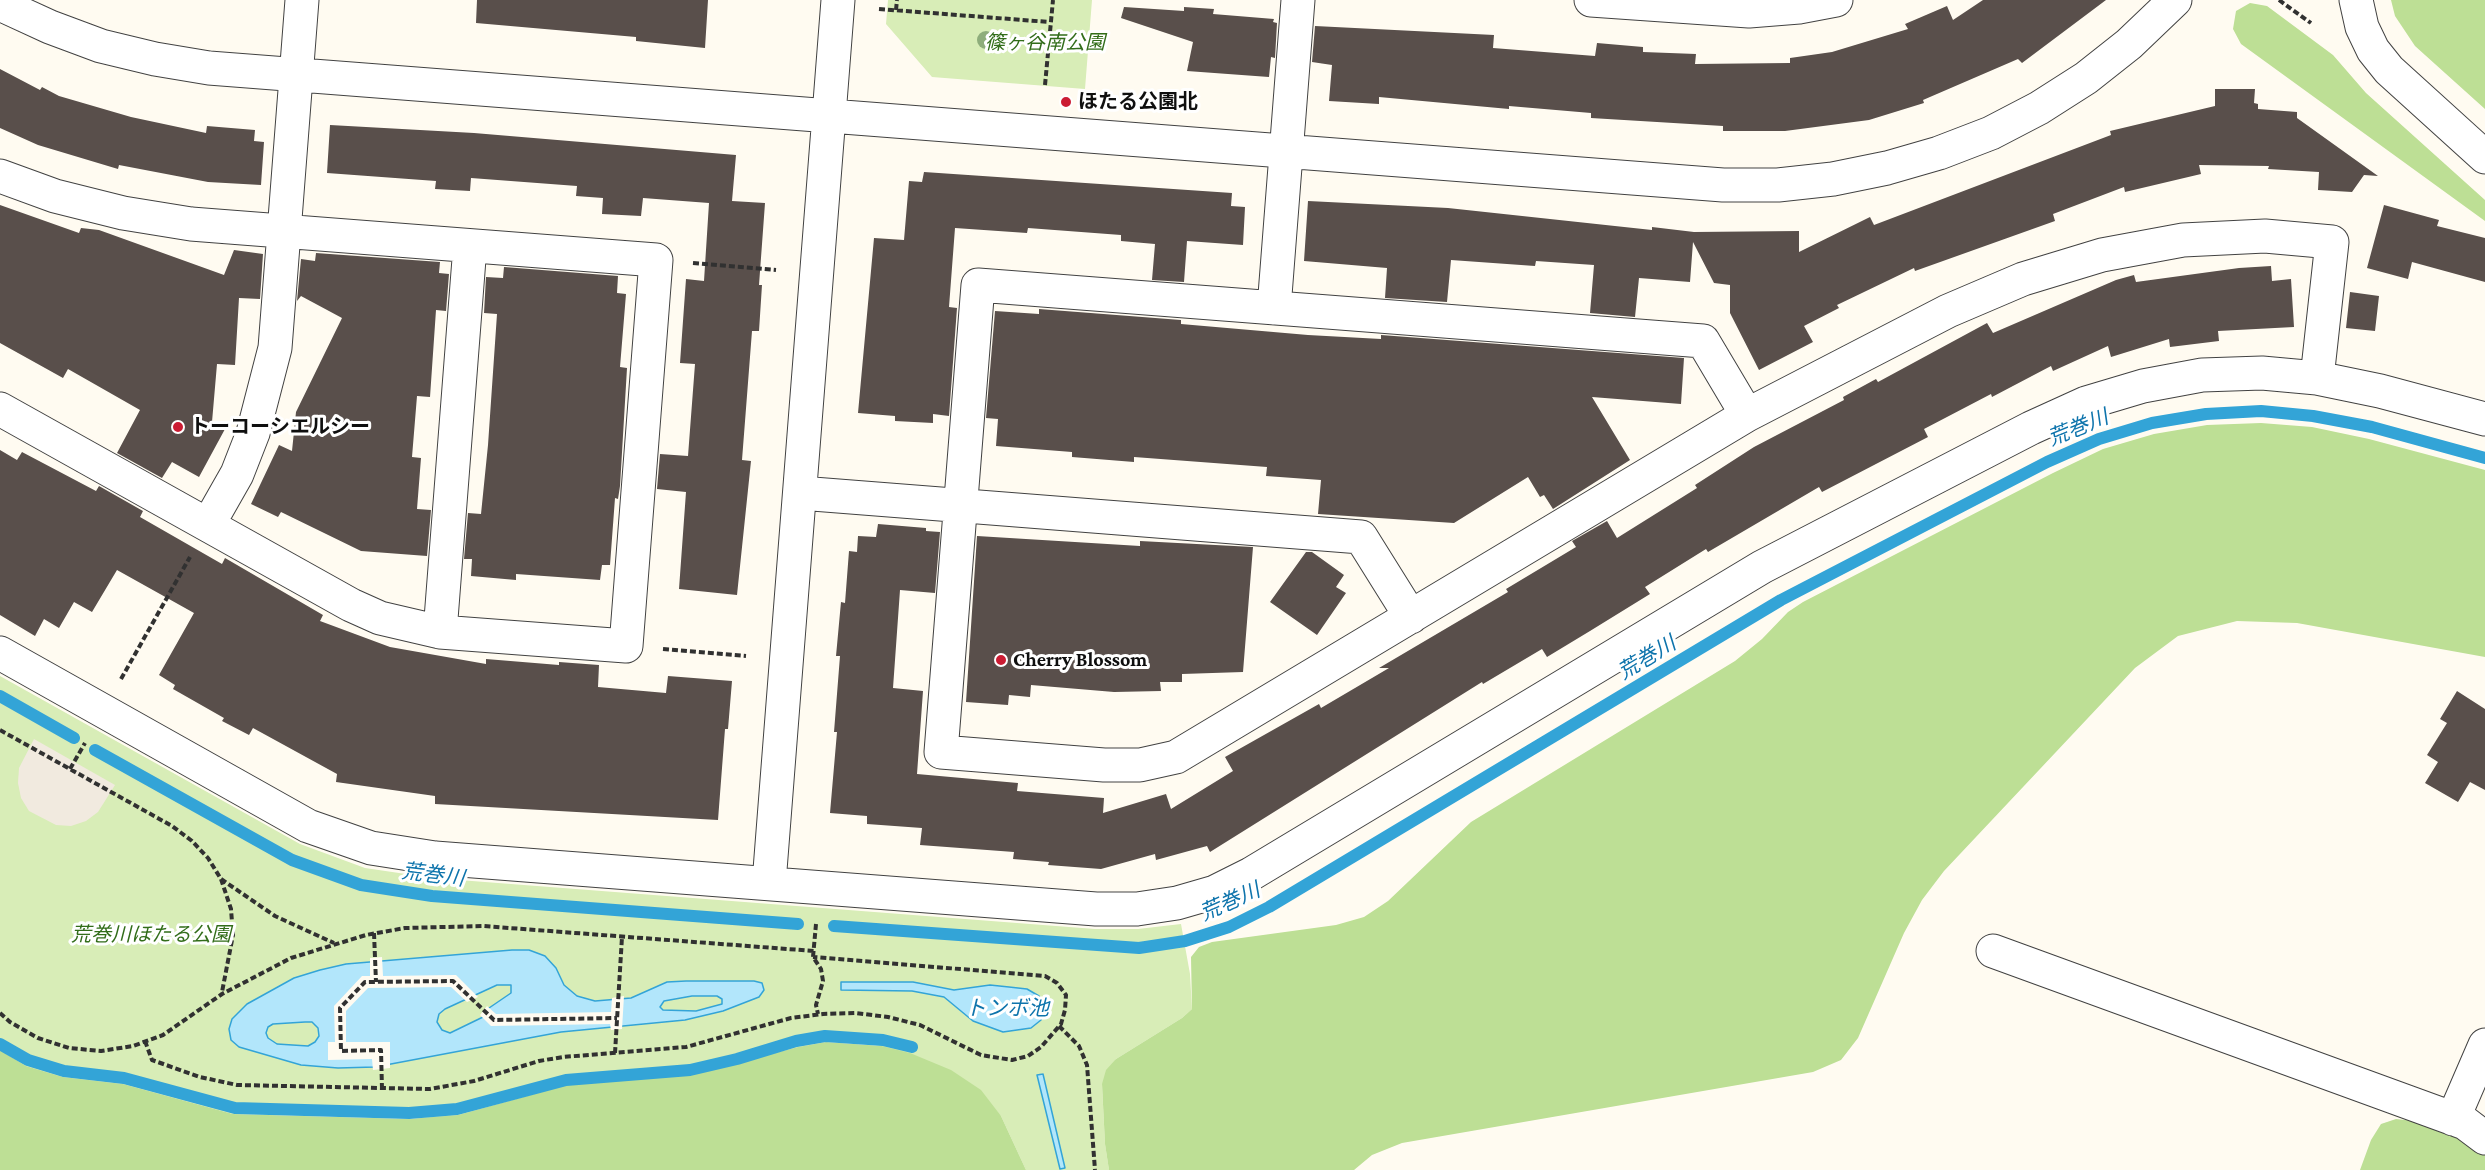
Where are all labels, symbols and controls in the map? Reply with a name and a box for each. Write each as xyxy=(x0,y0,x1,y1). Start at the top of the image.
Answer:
park label: 篠ヶ谷南公園 xyxy=(985,31,1105,55)
place label: ほたる公園北 xyxy=(1078,90,1198,114)
marker: ほたる公園北 xyxy=(1059,95,1073,109)
water label: 荒巻川 xyxy=(2044,405,2112,451)
place label: トーコーシエルシー xyxy=(190,415,370,439)
marker: トーコーシエルシー xyxy=(171,420,185,434)
water label: 荒巻川 xyxy=(1614,631,1680,685)
place label: Cherry Blossom xyxy=(1013,648,1147,672)
marker: Cherry Blossom xyxy=(994,653,1008,667)
water label: 荒巻川 xyxy=(400,859,466,891)
water label: 荒巻川 xyxy=(1196,878,1264,926)
park label: 荒巻川ほたる公園 xyxy=(71,923,231,947)
water label: トンボ池 xyxy=(965,996,1049,1022)

